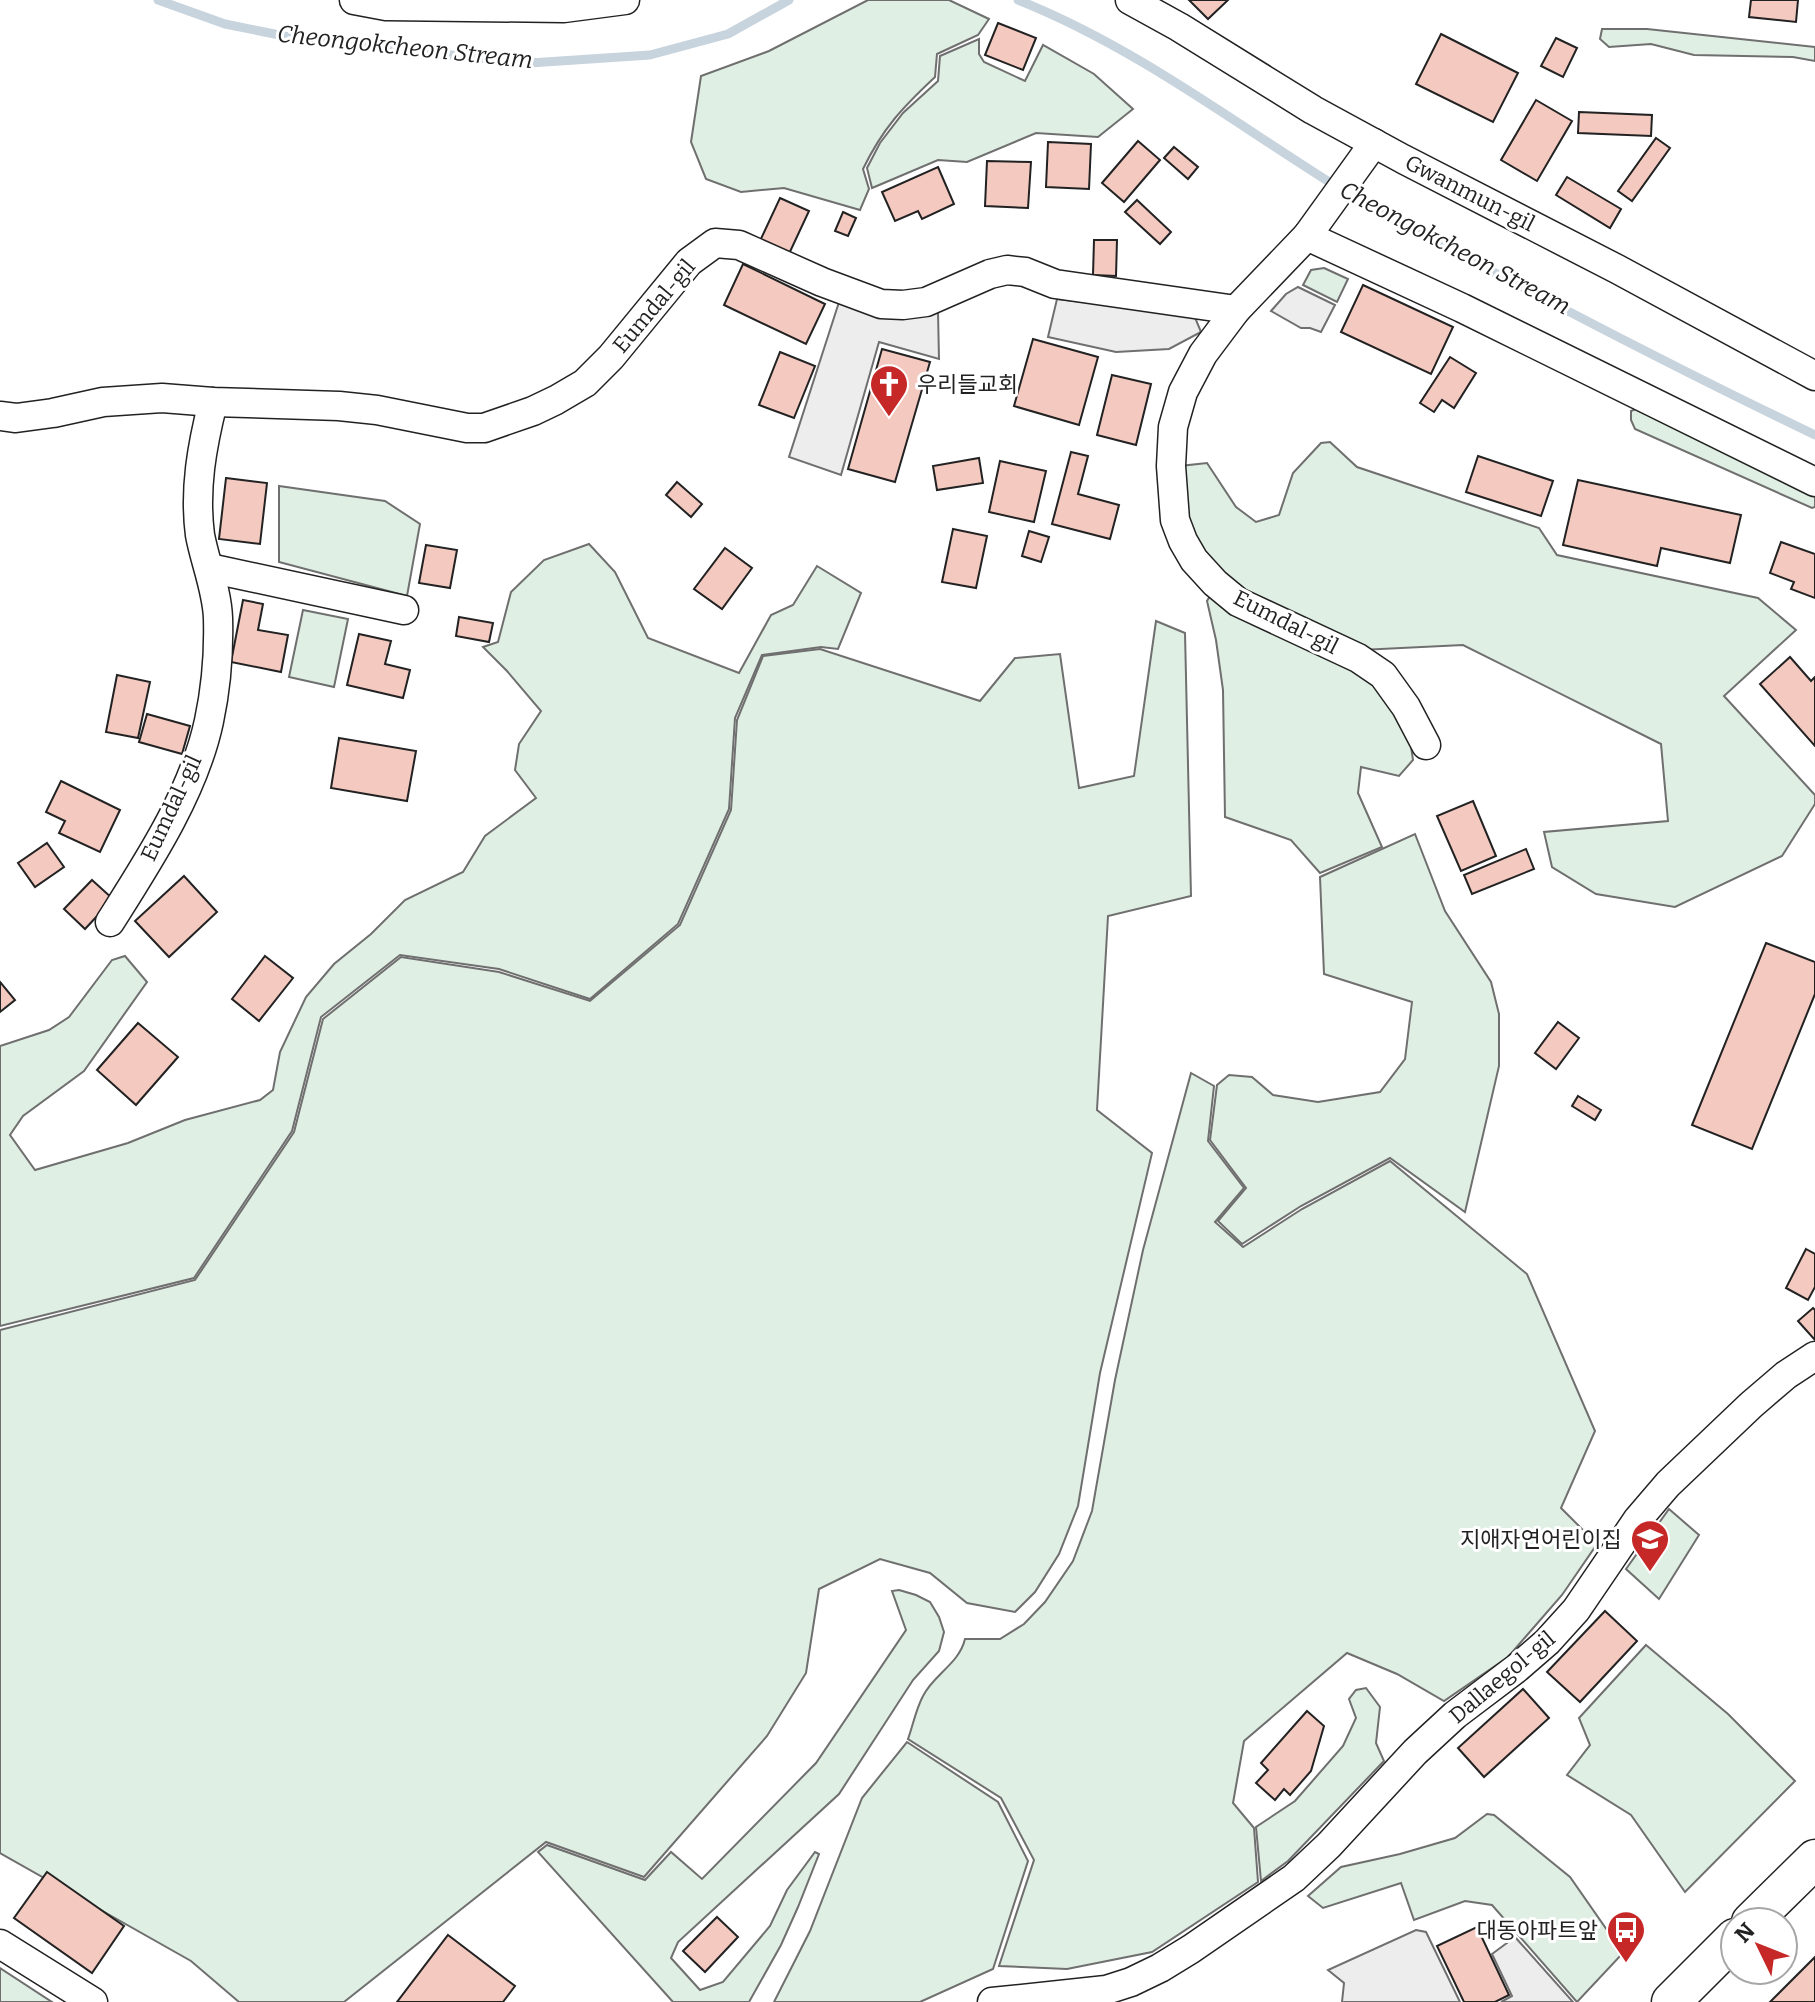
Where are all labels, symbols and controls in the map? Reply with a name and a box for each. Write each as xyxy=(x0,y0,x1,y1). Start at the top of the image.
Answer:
water label: Cheongokcheon Stream xyxy=(276,20,534,74)
street label: Gwanmun-gil xyxy=(1401,149,1539,237)
water label: Cheongokcheon Stream xyxy=(1335,175,1575,321)
street label: Eumdal-gil xyxy=(607,254,701,358)
church icon: 우리들교회 xyxy=(868,363,910,418)
place label: 우리들교회 xyxy=(917,371,1018,398)
street label: Eumdal-gil xyxy=(1229,584,1343,660)
street label: Eumdal-gil xyxy=(135,751,207,865)
school or university icon: 지애자연어린이집 xyxy=(1629,1518,1671,1573)
place label: 지애자연어린이집 xyxy=(1460,1526,1622,1553)
street label: Dallaegol-gil xyxy=(1444,1625,1560,1729)
north arrow xyxy=(1719,1906,1799,1986)
bus stop icon: 대동아파트앞 xyxy=(1605,1909,1647,1964)
place label: 대동아파트앞 xyxy=(1477,1917,1598,1944)
text: N xyxy=(1729,1917,1760,1948)

